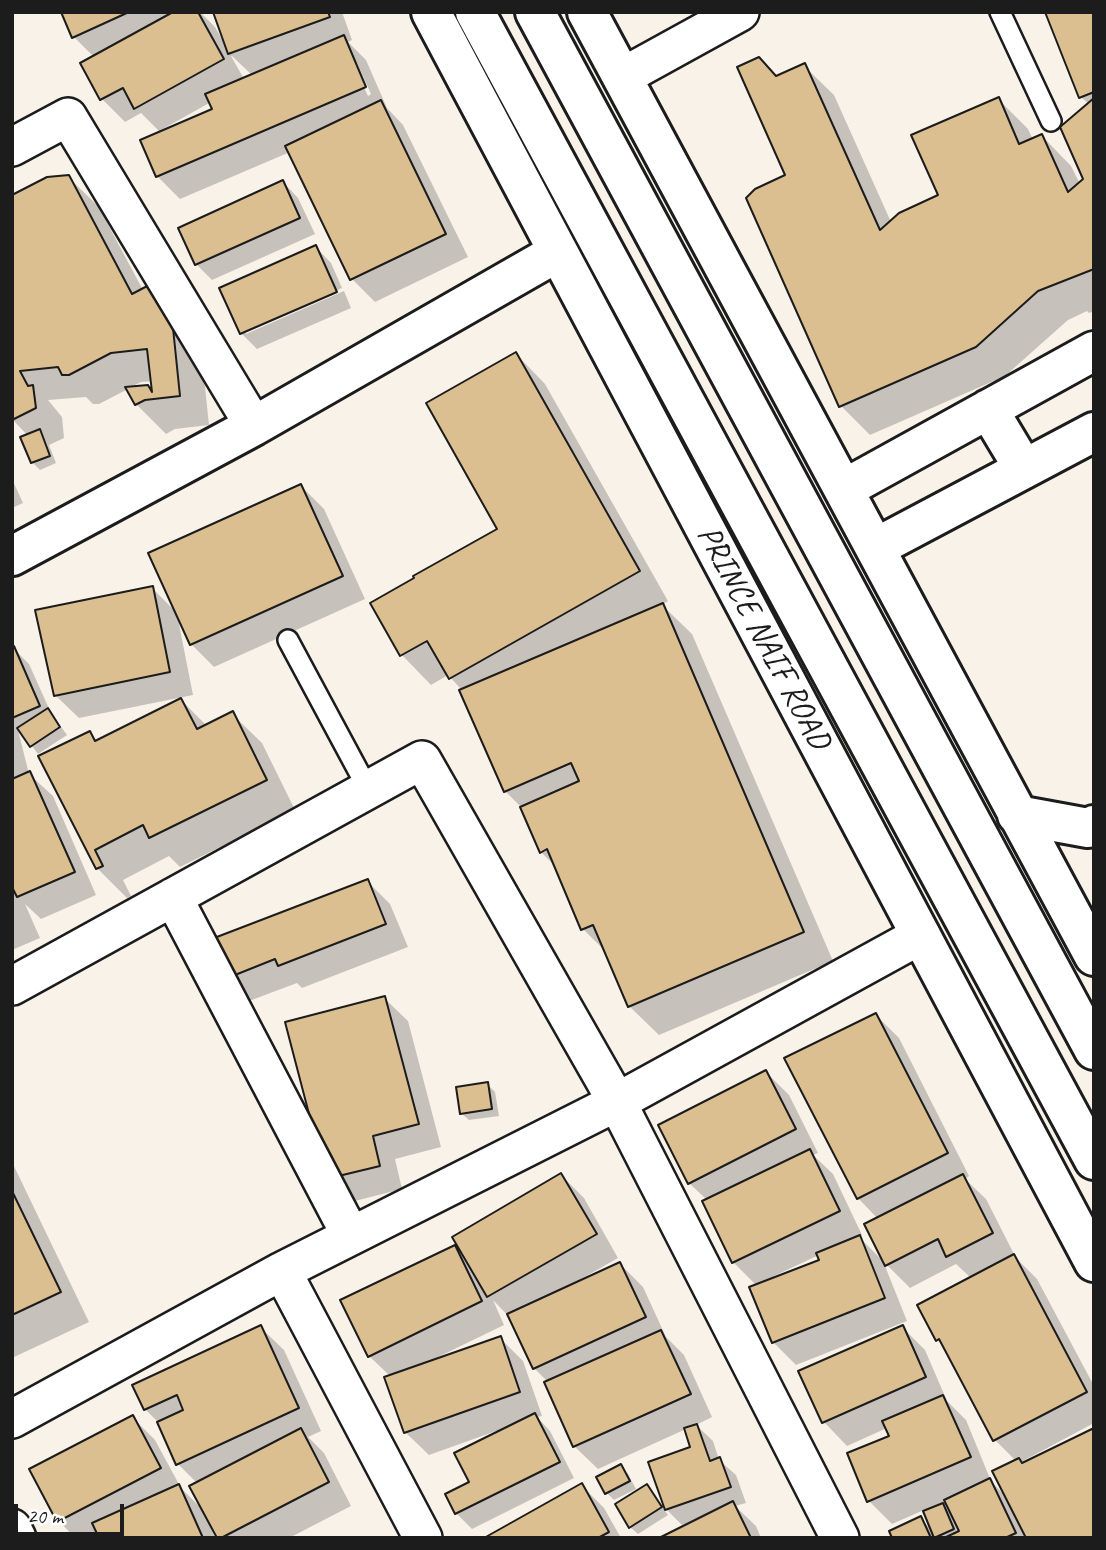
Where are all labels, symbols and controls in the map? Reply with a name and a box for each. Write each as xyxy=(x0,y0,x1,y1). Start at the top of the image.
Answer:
street label: PRINCE NAIF ROAD xyxy=(687,519,839,757)
scale bar xyxy=(18,1490,128,1534)
text: 20 m xyxy=(27,1503,63,1529)

